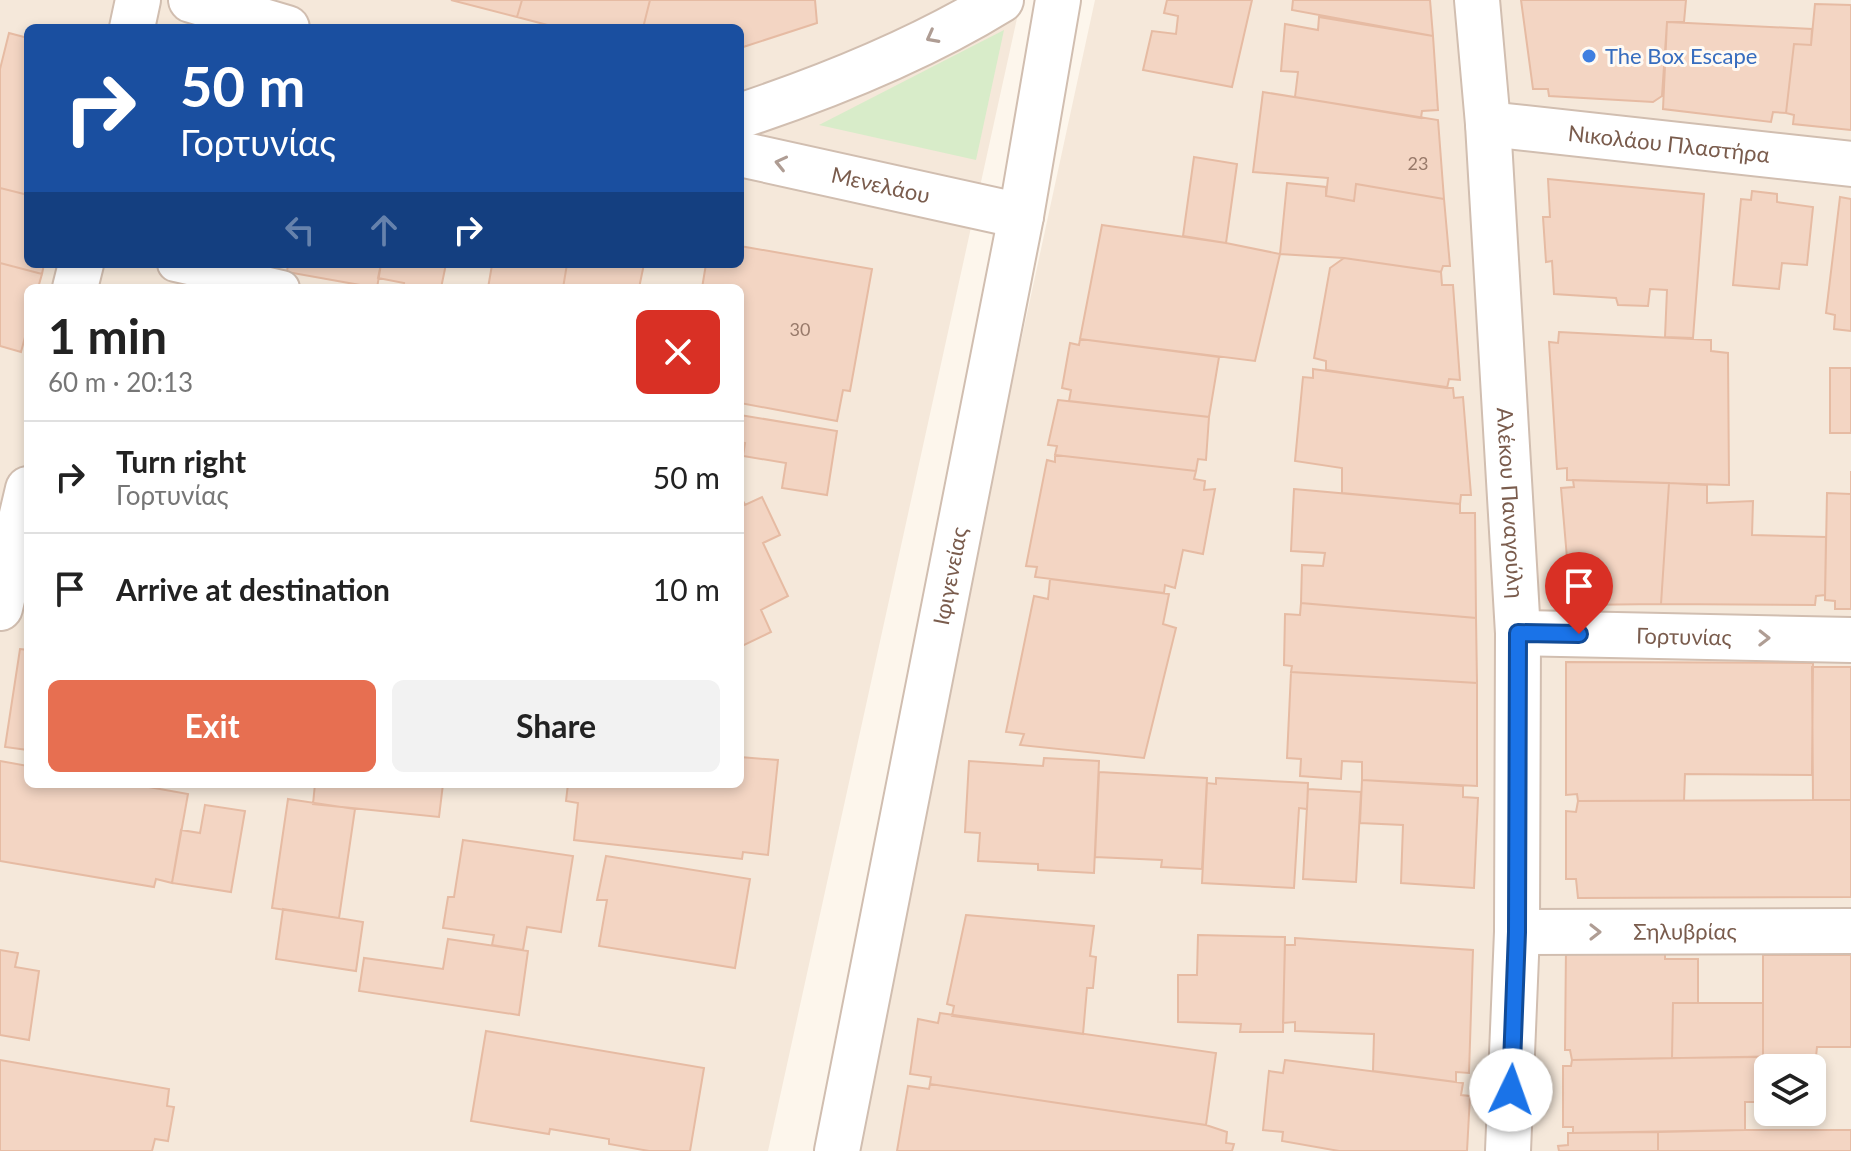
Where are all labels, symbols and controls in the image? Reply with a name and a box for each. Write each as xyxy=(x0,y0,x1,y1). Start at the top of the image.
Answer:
one-way arrow xyxy=(927,27,941,43)
place label: The Box Escape xyxy=(1605,42,1757,69)
marker: The Box Escape xyxy=(1580,47,1598,65)
text: 50 m xyxy=(180,52,305,119)
icon: right xyxy=(48,56,152,160)
street label: Νικολάου Πλαστήρα xyxy=(1567,119,1771,168)
text: Γορτυνίας xyxy=(180,120,336,164)
house number: 23 xyxy=(1408,152,1428,174)
one-way arrow xyxy=(774,155,788,172)
street label: Μενελάου xyxy=(829,161,933,209)
icon: left xyxy=(278,208,322,252)
icon: ahead xyxy=(362,208,406,252)
icon: right xyxy=(446,208,490,252)
text: 1 min xyxy=(48,307,167,364)
button: close xyxy=(636,310,720,394)
house number: 30 xyxy=(790,318,810,340)
text: 60 m · 20:13 xyxy=(48,366,193,398)
street label: Αλέκου Παναγούλη xyxy=(1492,407,1530,599)
text: Turn right xyxy=(116,443,246,479)
icon: right xyxy=(48,455,92,499)
text: 50 m xyxy=(653,459,720,495)
text: Γορτυνίας xyxy=(116,479,229,511)
street label: Ιφιγενείας xyxy=(927,525,972,627)
pin xyxy=(1545,552,1613,634)
icon: arrive xyxy=(1557,564,1601,608)
icon: arrive xyxy=(48,567,92,611)
text: Arrive at destination xyxy=(116,571,390,607)
text: 10 m xyxy=(653,571,720,607)
street label: Γορτυνίας xyxy=(1636,621,1732,650)
one-way arrow xyxy=(1758,629,1771,647)
button: Exit xyxy=(48,680,376,772)
button: Share xyxy=(392,680,720,772)
street label: Σηλυβρίας xyxy=(1633,917,1737,945)
one-way arrow xyxy=(1589,923,1602,941)
position arrow xyxy=(1469,1048,1553,1132)
map controls xyxy=(1754,1054,1826,1126)
button: layers xyxy=(1754,1054,1826,1126)

